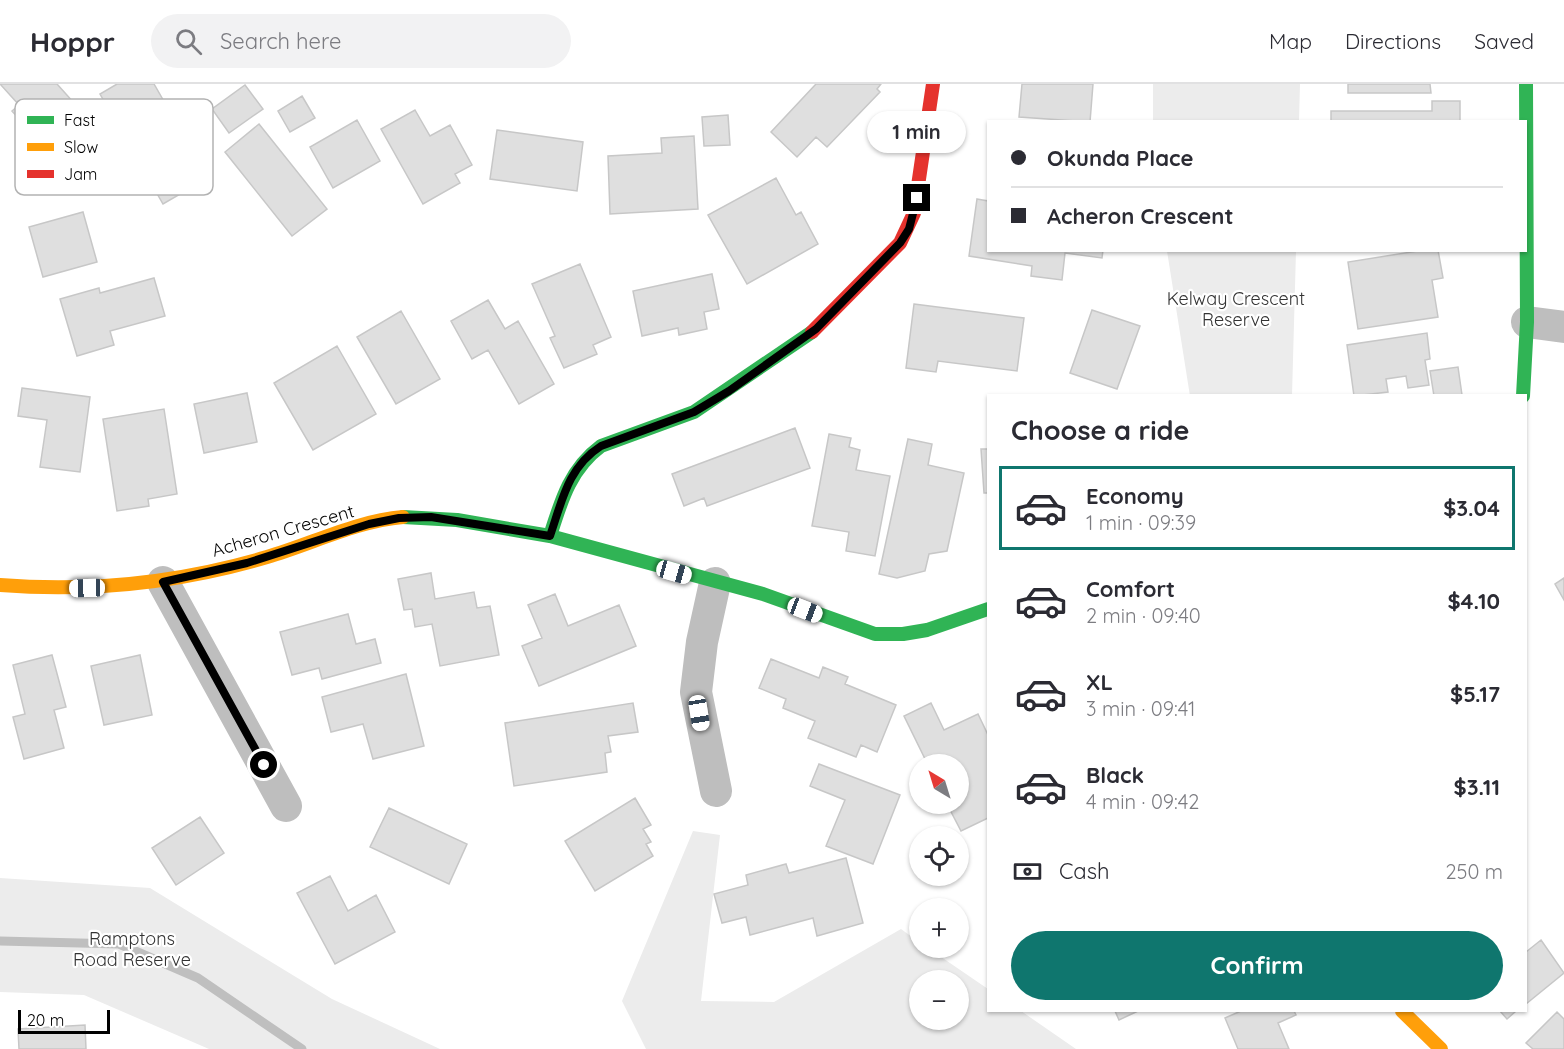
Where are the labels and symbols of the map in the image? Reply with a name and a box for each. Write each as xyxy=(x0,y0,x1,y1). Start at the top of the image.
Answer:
legend xyxy=(15,99,213,195)
text: Fast xyxy=(64,110,95,130)
callout: 1 min xyxy=(868,111,966,153)
text: Slow xyxy=(64,137,98,157)
text: Jam xyxy=(64,164,97,184)
route end xyxy=(903,184,930,211)
park label: Kelway Crescent Reserve xyxy=(1167,287,1305,331)
street label: Acheron Crescent xyxy=(209,499,357,562)
car xyxy=(654,558,694,586)
car xyxy=(69,579,105,597)
car xyxy=(785,595,825,625)
car xyxy=(687,694,711,732)
route start xyxy=(250,751,277,778)
north arrow xyxy=(909,754,969,814)
park label: Ramptons Road Reserve xyxy=(73,927,191,971)
scale bar xyxy=(18,1007,110,1034)

